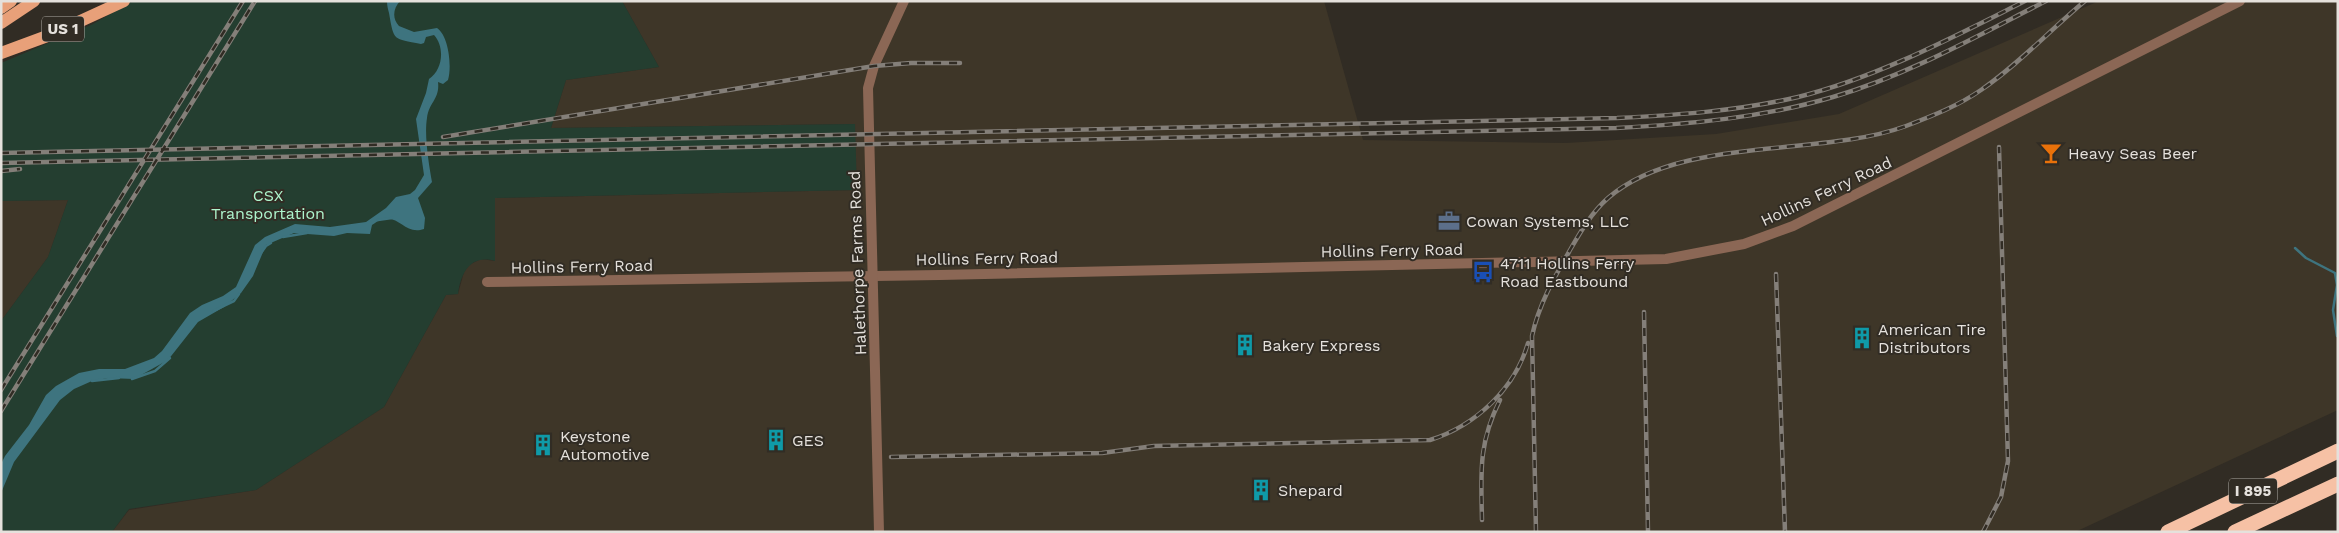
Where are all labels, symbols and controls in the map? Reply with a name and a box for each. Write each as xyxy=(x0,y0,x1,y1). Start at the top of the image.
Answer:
road number: US 1 xyxy=(42,16,84,42)
bar icon: Heavy Seas Beer xyxy=(2038,140,2064,166)
place label: Heavy Seas Beer xyxy=(2068,144,2198,163)
street label: Hollins Ferry Road xyxy=(1758,153,1895,230)
street label: Halethorpe Farms Road xyxy=(845,170,870,356)
park label: CSX Transportation xyxy=(211,186,325,223)
office icon: Cowan Systems, LLC xyxy=(1436,208,1462,234)
place label: Cowan Systems, LLC xyxy=(1466,212,1629,231)
street label: Hollins Ferry Road xyxy=(1321,240,1463,261)
street label: Hollins Ferry Road xyxy=(916,248,1058,269)
place label: 4711 Hollins Ferry Road Eastbound xyxy=(1500,254,1635,291)
street label: Hollins Ferry Road xyxy=(511,256,653,277)
bus stop icon: 4711 Hollins Ferry Road Eastbound xyxy=(1470,259,1496,285)
place label: American Tire Distributors xyxy=(1878,320,1986,357)
building icon: American Tire Distributors xyxy=(1849,325,1875,351)
building icon: Bakery Express xyxy=(1232,332,1258,358)
place label: Bakery Express xyxy=(1262,336,1381,355)
place label: Keystone Automotive xyxy=(560,427,650,464)
building icon: GES xyxy=(763,427,789,453)
place label: GES xyxy=(792,431,824,450)
building icon: Keystone Automotive xyxy=(530,432,556,458)
building icon: Shepard xyxy=(1248,477,1274,503)
road number: I 895 xyxy=(2229,478,2277,504)
place label: Shepard xyxy=(1278,481,1343,500)

